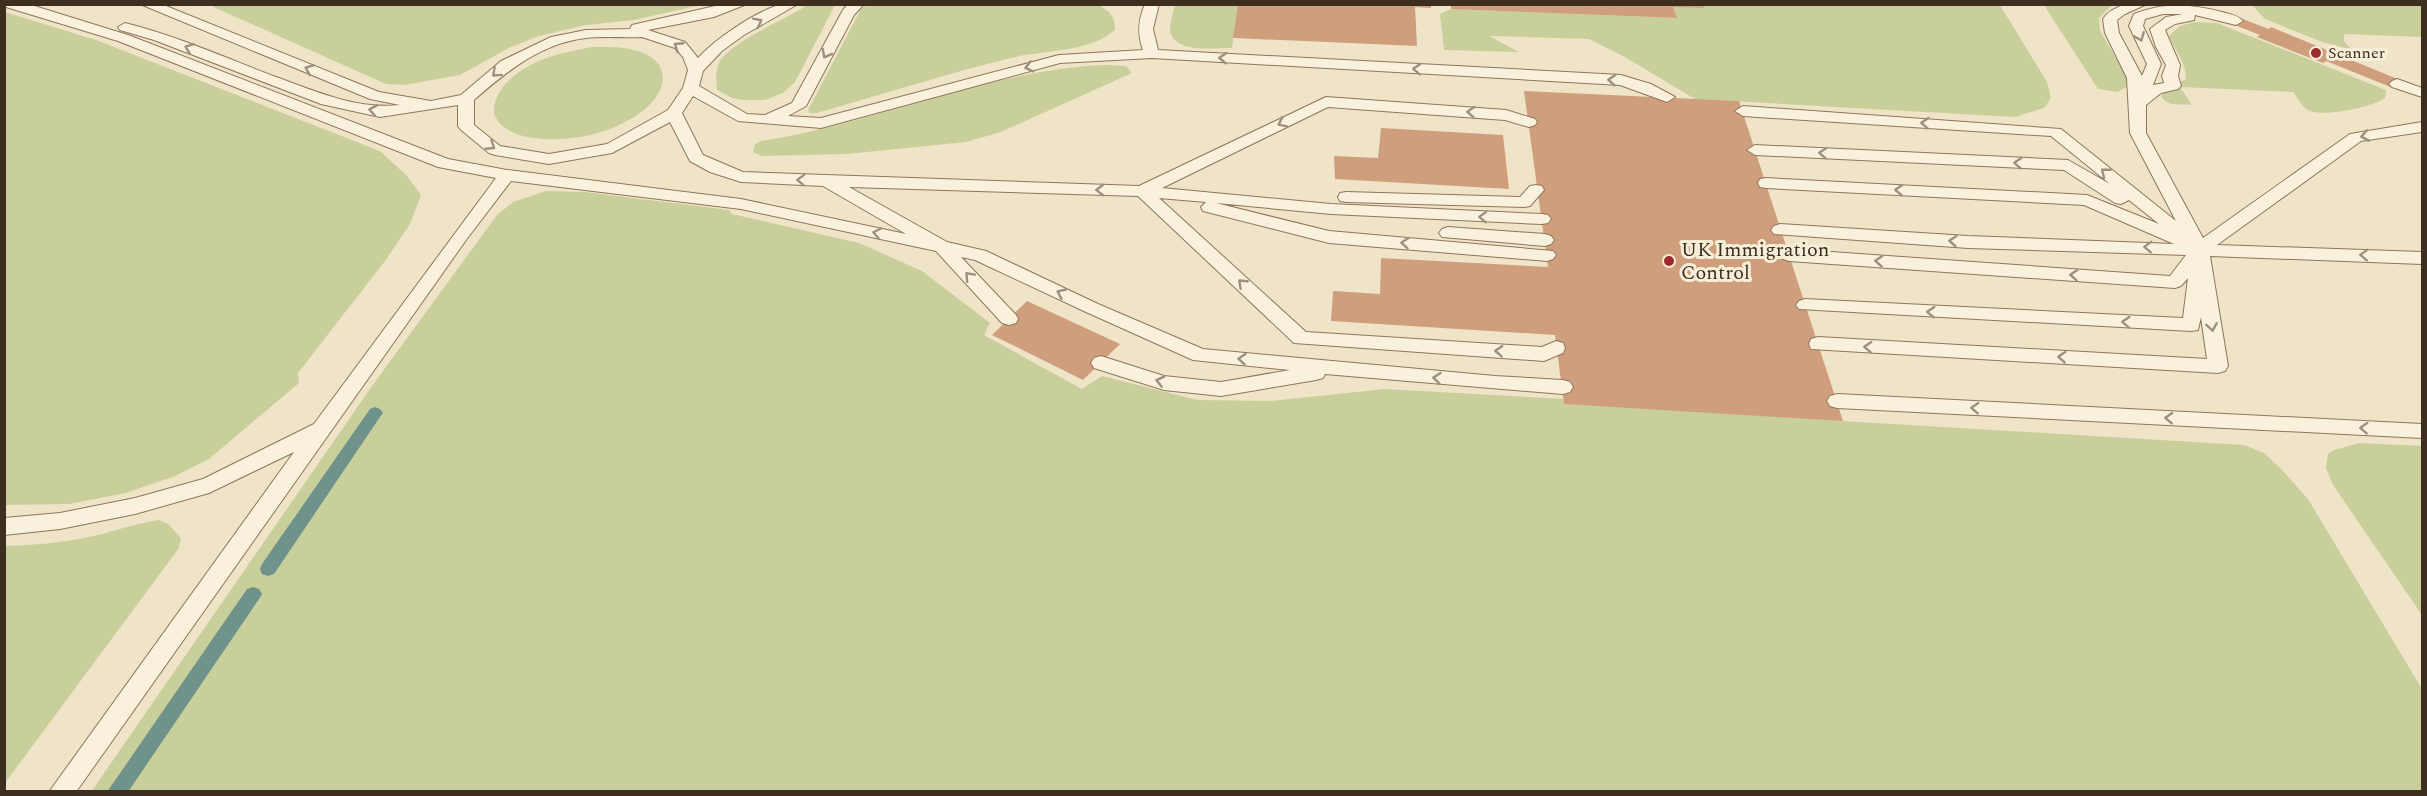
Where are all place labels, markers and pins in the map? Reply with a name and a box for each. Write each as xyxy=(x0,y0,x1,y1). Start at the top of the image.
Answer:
place label: Scanner xyxy=(2328,41,2385,65)
marker: Scanner xyxy=(2309,46,2323,60)
place label: UK Immigration Control xyxy=(1681,235,1829,288)
marker: UK Immigration Control xyxy=(1662,254,1676,268)

